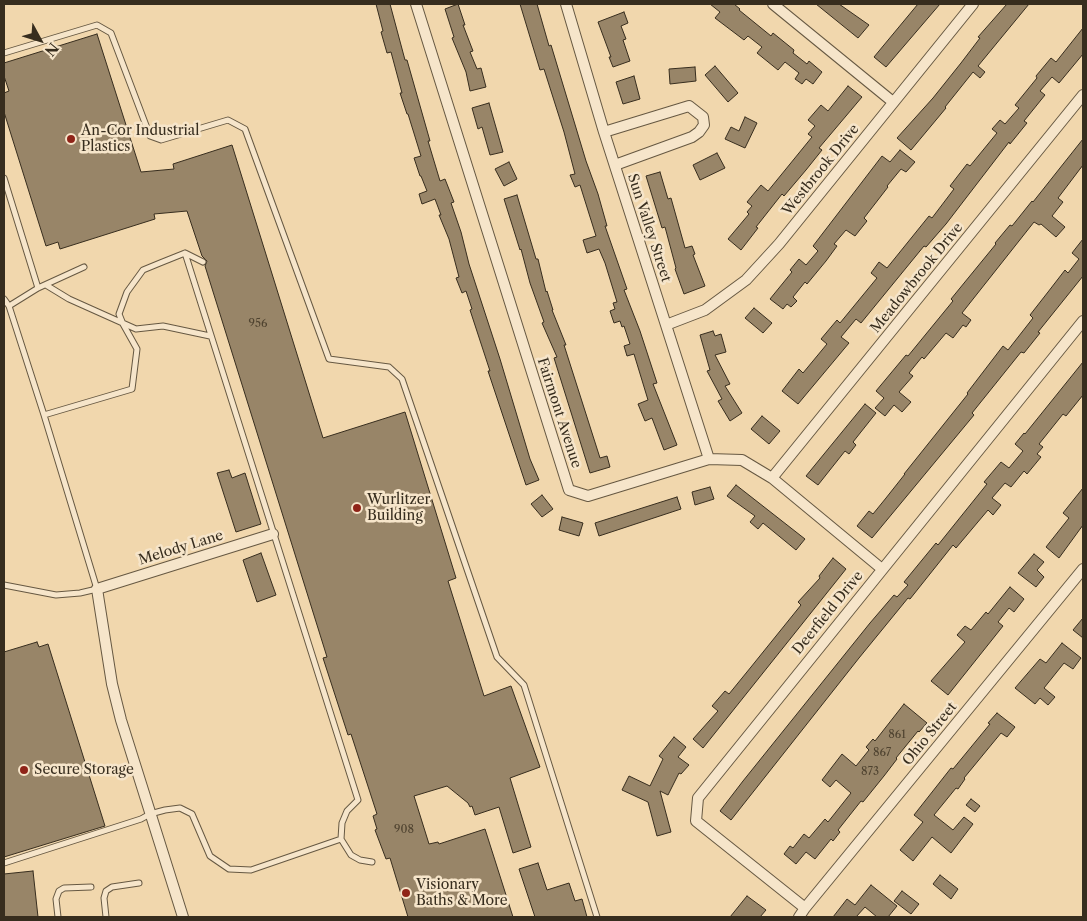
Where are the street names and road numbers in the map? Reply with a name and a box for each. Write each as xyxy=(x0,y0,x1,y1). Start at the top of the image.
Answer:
street label: Westbrook Drive xyxy=(779,121,863,219)
street label: Sun Valley Street xyxy=(624,172,674,284)
street label: Meadowbrook Drive xyxy=(867,220,967,336)
street label: Fairmont Avenue xyxy=(533,356,585,470)
street label: Melody Lane xyxy=(137,527,225,569)
street label: Deerfield Drive xyxy=(789,568,867,658)
street label: Ohio Street xyxy=(899,699,961,769)

